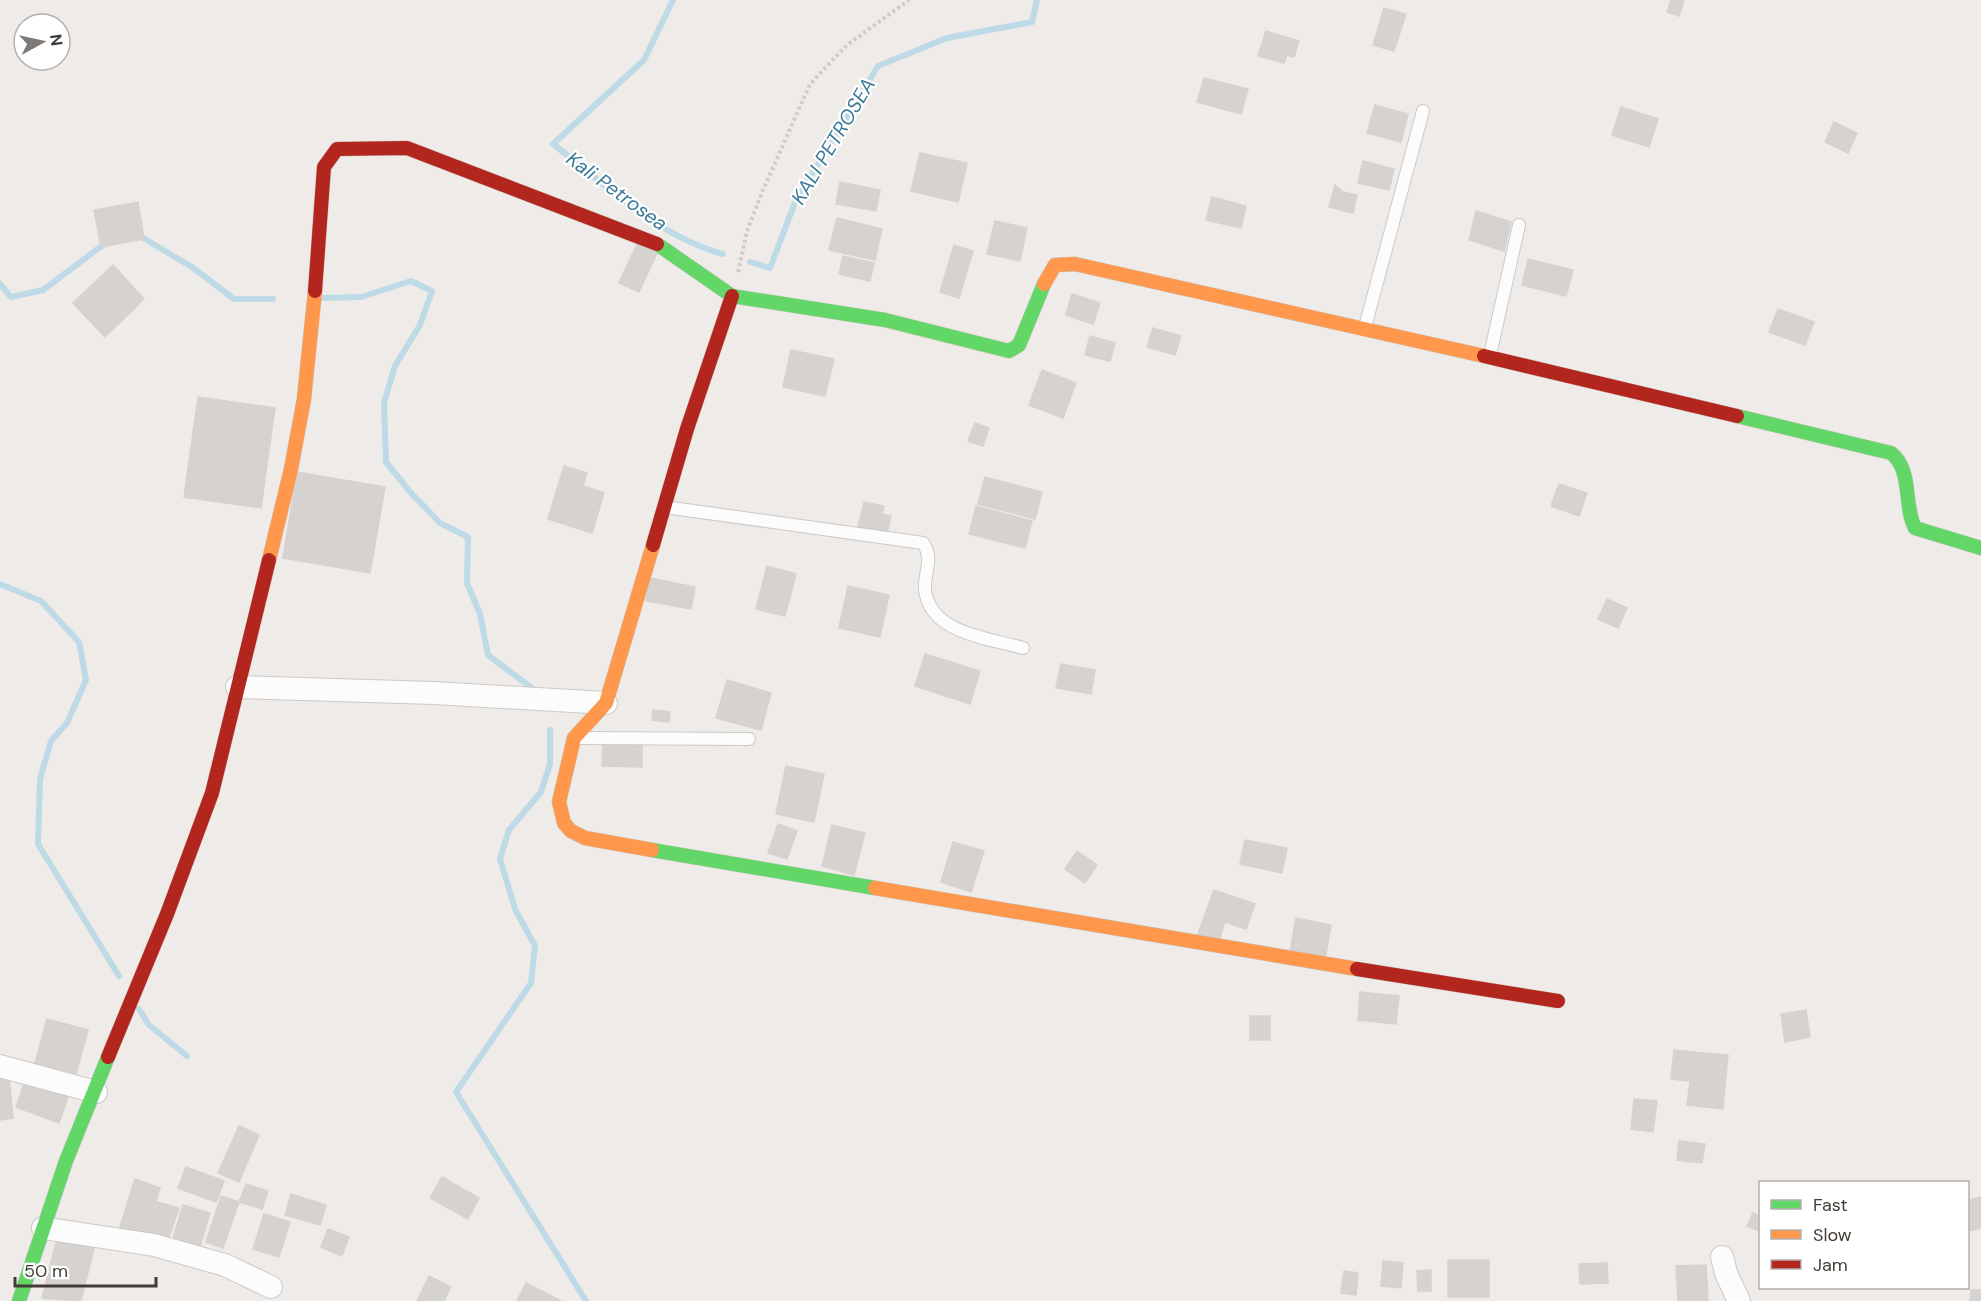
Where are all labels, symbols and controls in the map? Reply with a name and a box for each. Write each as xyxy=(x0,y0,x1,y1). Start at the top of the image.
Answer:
north arrow xyxy=(12,12,72,72)
text: N xyxy=(45,33,68,47)
water label: KALI PETROSEA xyxy=(785,73,881,209)
water label: Kali Petrosea xyxy=(561,146,673,236)
legend xyxy=(1759,1181,1969,1289)
text: Fast xyxy=(1813,1193,1848,1217)
text: Slow xyxy=(1813,1223,1852,1247)
scale bar xyxy=(15,1250,156,1288)
text: Jam xyxy=(1813,1253,1848,1277)
text: 50 m xyxy=(24,1259,68,1283)

